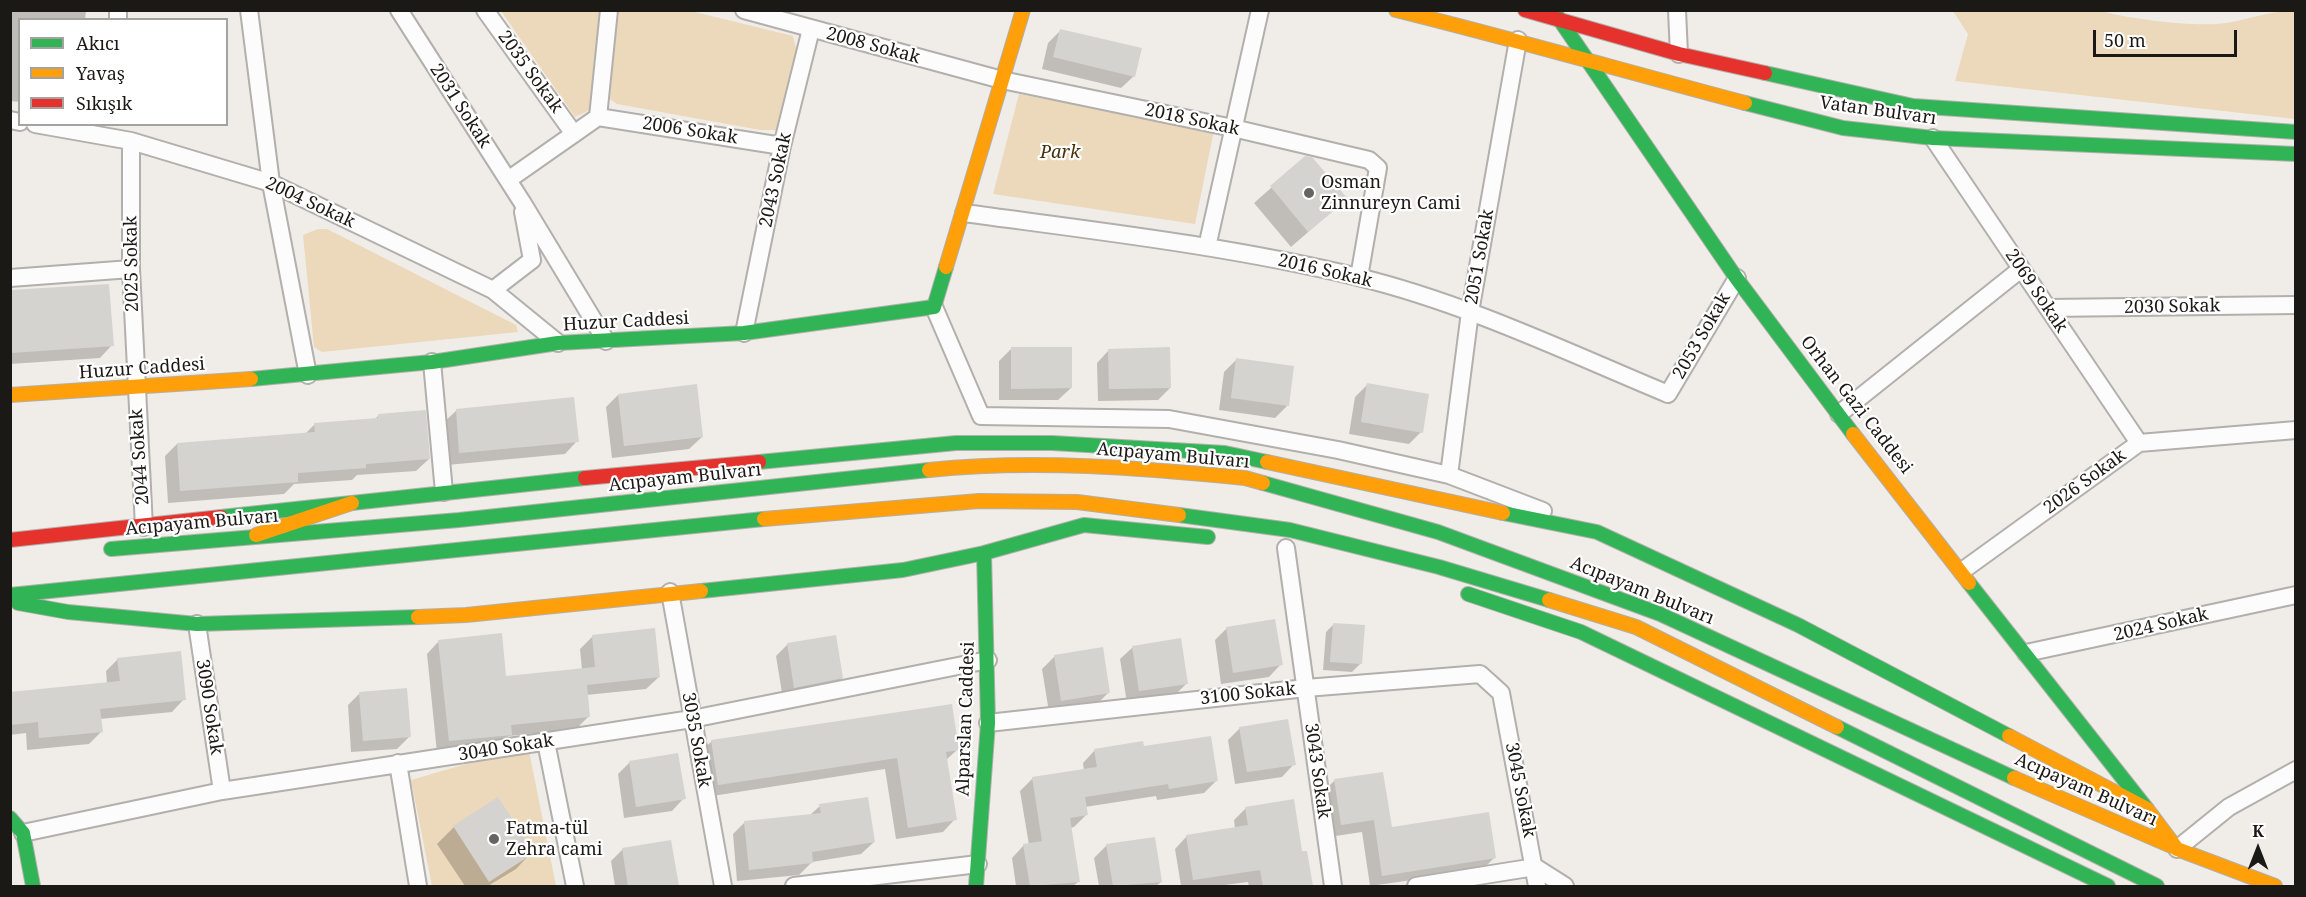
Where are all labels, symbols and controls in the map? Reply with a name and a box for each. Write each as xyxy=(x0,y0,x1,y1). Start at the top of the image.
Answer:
legend xyxy=(18,18,228,126)
scale bar xyxy=(2096,18,2240,56)
street label: 2008 Sokak xyxy=(824,23,922,69)
street label: 2035 Sokak xyxy=(493,27,567,117)
text: 50 m xyxy=(2104,28,2146,52)
text: Akıcı xyxy=(76,31,120,55)
street label: 2031 Sokak xyxy=(425,60,495,152)
text: Yavaş xyxy=(76,61,125,85)
text: Sıkışık xyxy=(76,91,132,115)
street label: Vatan Bulvarı xyxy=(1818,92,1938,130)
street label: 2018 Sokak xyxy=(1143,99,1241,141)
street label: 2006 Sokak xyxy=(641,113,739,149)
street label: 2043 Sokak xyxy=(755,131,797,229)
park label: Park xyxy=(1040,142,1080,164)
place label: Osman Zinnureyn Cami xyxy=(1321,172,1461,214)
street label: 2004 Sokak xyxy=(262,173,358,233)
marker: Osman Zinnureyn Cami xyxy=(1302,186,1316,200)
street label: 2051 Sokak xyxy=(1461,208,1499,306)
street label: 2025 Sokak xyxy=(120,216,144,312)
street label: 2069 Sokak xyxy=(2000,245,2072,337)
street label: 2016 Sokak xyxy=(1276,250,1374,292)
street label: 2053 Sokak xyxy=(1669,289,1735,383)
street label: 2030 Sokak xyxy=(2124,295,2220,319)
street label: Huzur Caddesi xyxy=(562,308,690,336)
street label: Orhan Gazi Caddesi xyxy=(1795,332,1917,478)
street label: Huzur Caddesi xyxy=(78,354,206,384)
street label: 2044 Sokak xyxy=(126,408,154,506)
street label: Acıpayam Bulvarı xyxy=(1096,439,1250,473)
street label: 2026 Sokak xyxy=(2040,445,2130,519)
street label: Acıpayam Bulvarı xyxy=(608,459,762,497)
street label: Acıpayam Bulvarı xyxy=(125,506,279,540)
street label: Acıpayam Bulvarı xyxy=(1567,552,1717,630)
street label: 2024 Sokak xyxy=(2112,604,2210,646)
street label: Alparslan Caddesi xyxy=(953,641,979,797)
street label: 3090 Sokak xyxy=(191,658,227,756)
street label: 3100 Sokak xyxy=(1199,678,1297,710)
street label: 3035 Sokak xyxy=(677,691,715,789)
street label: 3043 Sokak xyxy=(1300,722,1334,820)
street label: 3040 Sokak xyxy=(457,730,555,766)
street label: 3045 Sokak xyxy=(1500,741,1540,839)
street label: Acıpayam Bulvarı xyxy=(2012,749,2160,831)
place label: Fatma-tül Zehra cami xyxy=(506,818,602,860)
north arrow xyxy=(2228,819,2288,879)
text: K xyxy=(2252,820,2264,842)
marker: Fatma-tül Zehra cami xyxy=(487,832,501,846)

